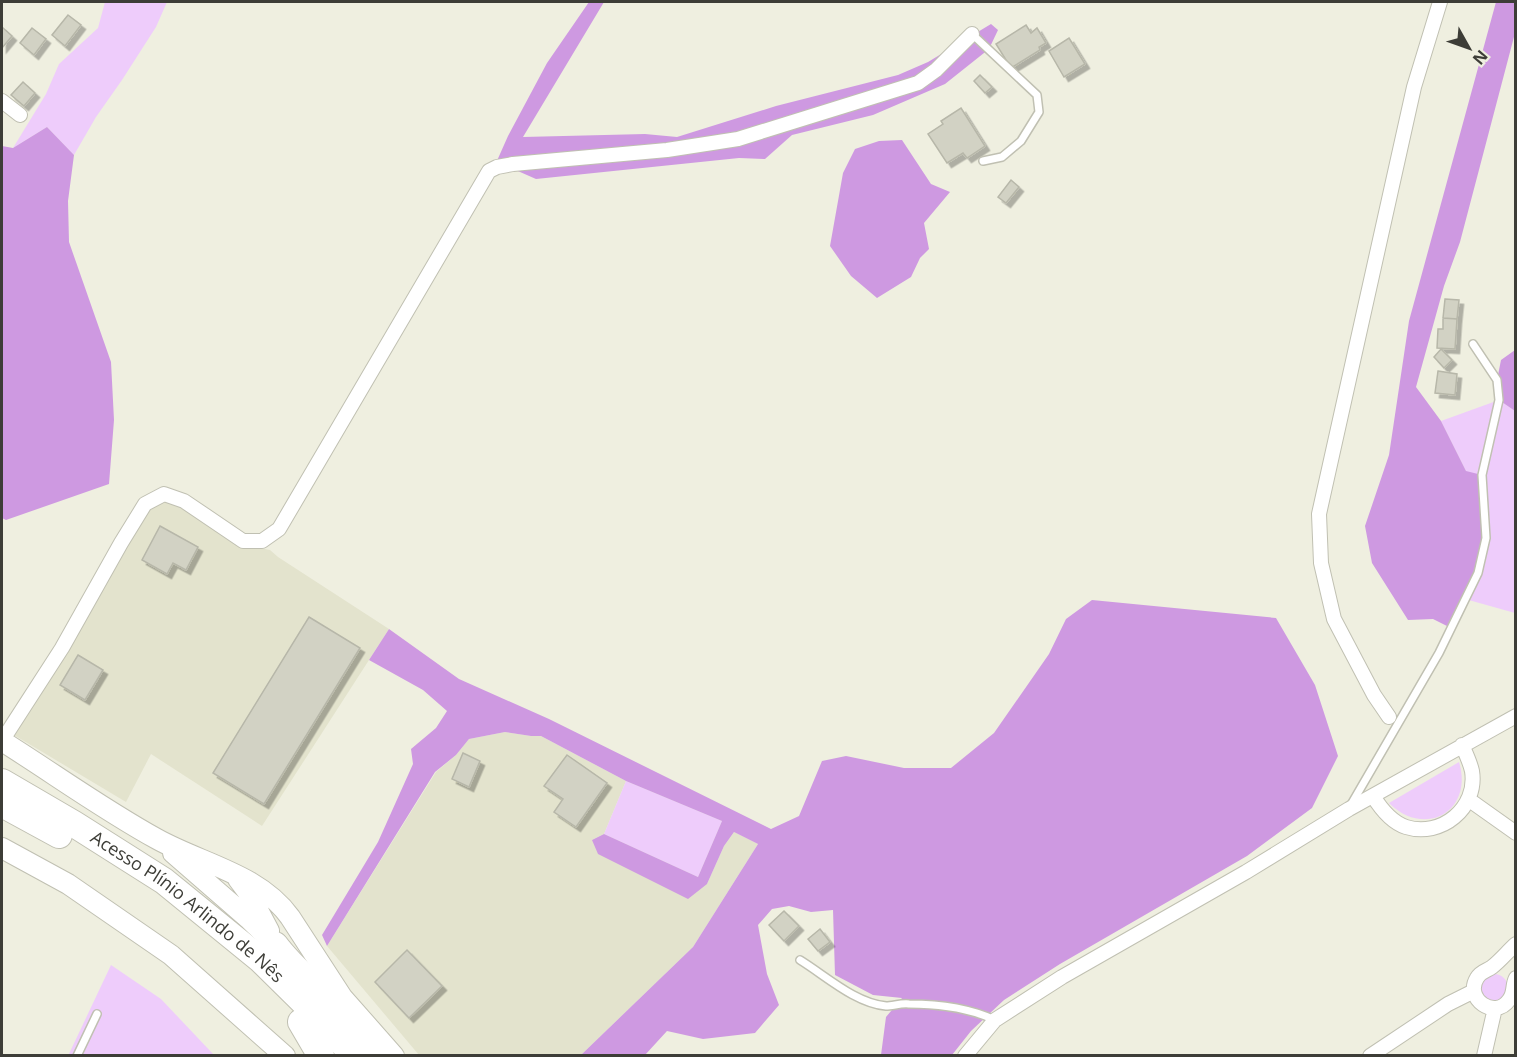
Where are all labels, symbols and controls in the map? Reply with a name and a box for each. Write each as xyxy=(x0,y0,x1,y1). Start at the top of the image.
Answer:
north arrow xyxy=(1439,18,1499,78)
text: N xyxy=(1468,46,1493,70)
street label: Acesso Plínio Arlindo de Nês xyxy=(87,825,290,987)

